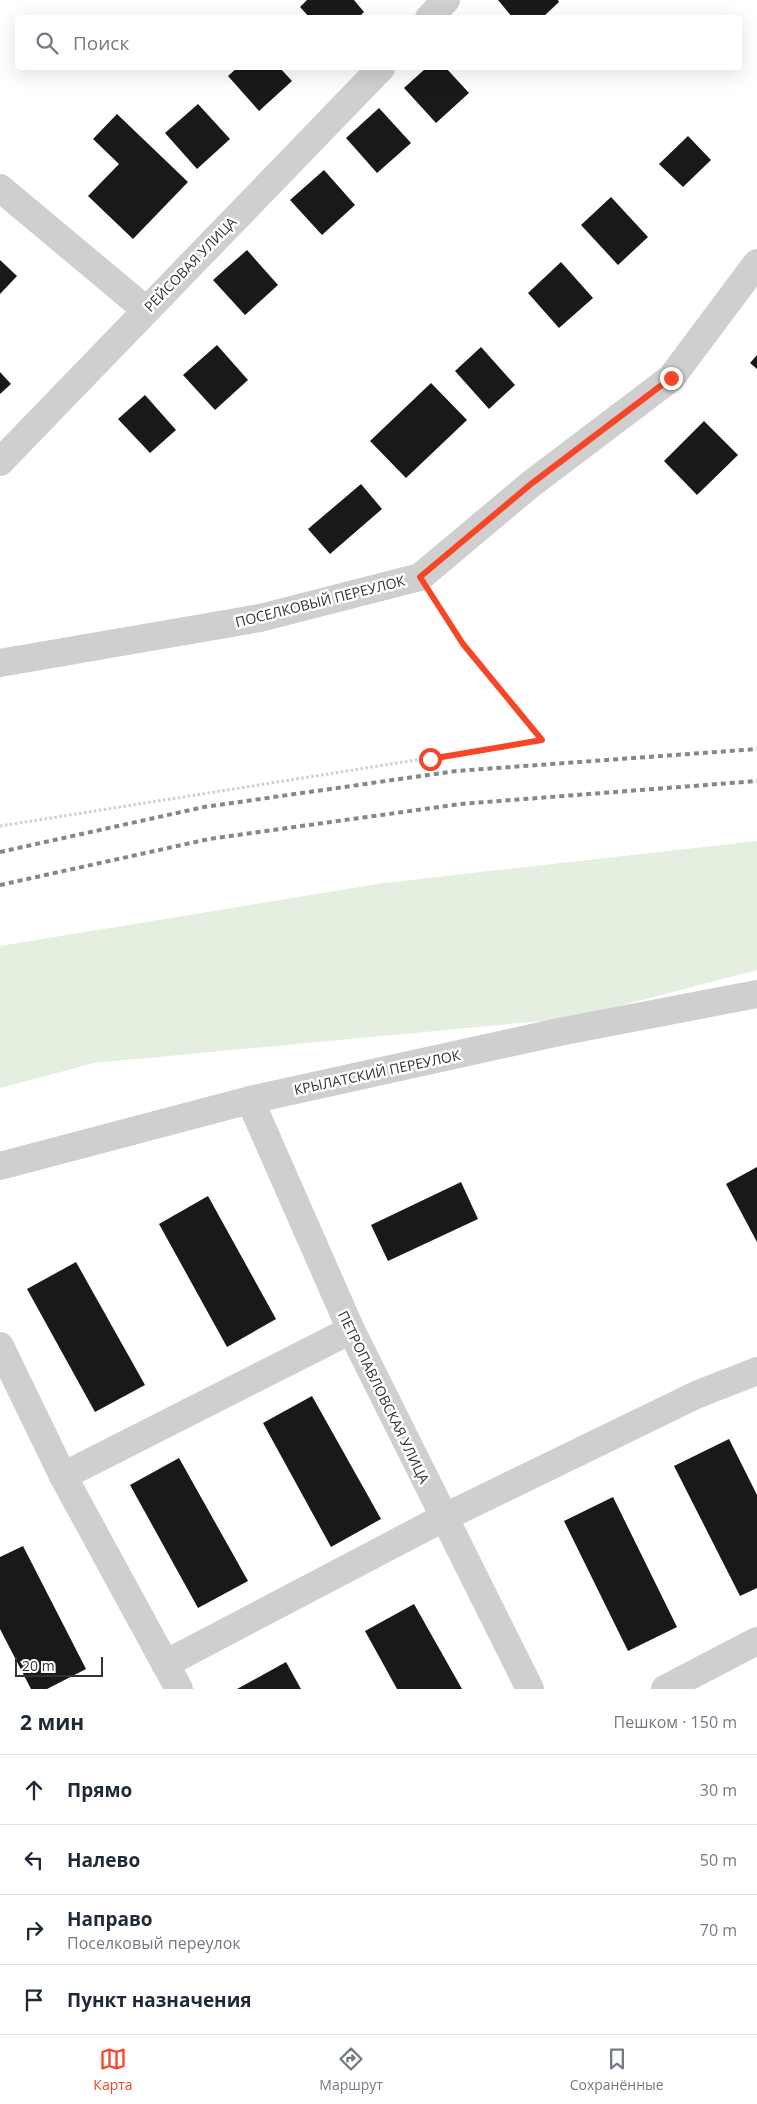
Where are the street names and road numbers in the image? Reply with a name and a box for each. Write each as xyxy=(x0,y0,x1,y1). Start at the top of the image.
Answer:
street label: РЕЙСОВАЯ УЛИЦА xyxy=(140,212,240,316)
street label: ПОСЕЛКОВЫЙ ПЕРЕУЛОК xyxy=(233,571,407,631)
street label: КРЫЛАТСКИЙ ПЕРЕУЛОК xyxy=(292,1045,462,1099)
street label: ПЕТРОПАВЛОВСКАЯ УЛИЦА xyxy=(334,1308,434,1487)

